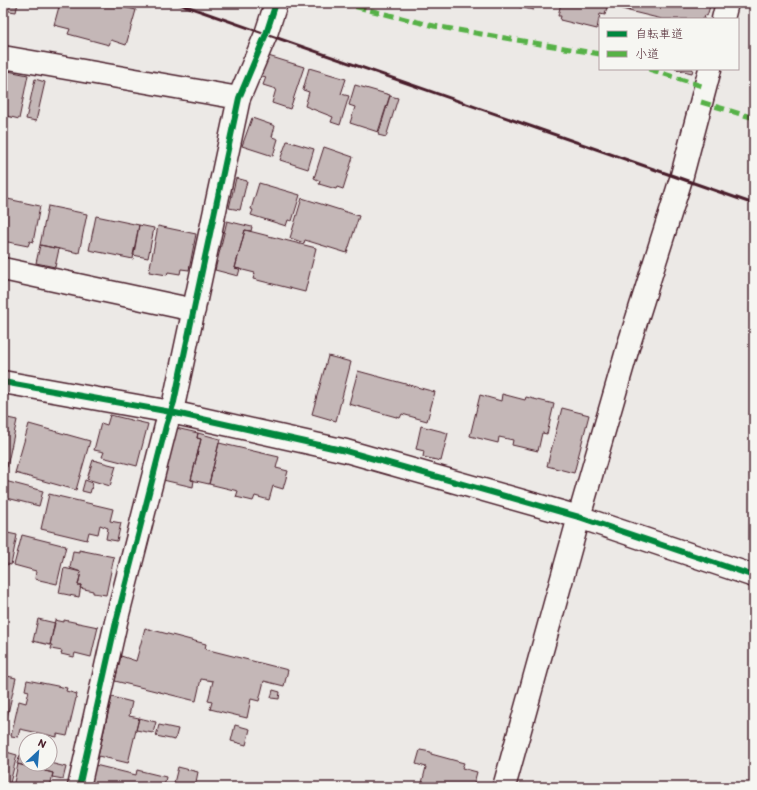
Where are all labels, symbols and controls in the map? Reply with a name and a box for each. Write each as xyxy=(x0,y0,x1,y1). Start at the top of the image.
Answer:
legend xyxy=(599,18,739,70)
text: 自転車道 xyxy=(635,27,683,41)
text: 小道 xyxy=(635,47,659,61)
north arrow xyxy=(18,732,58,772)
text: N xyxy=(36,736,48,751)

